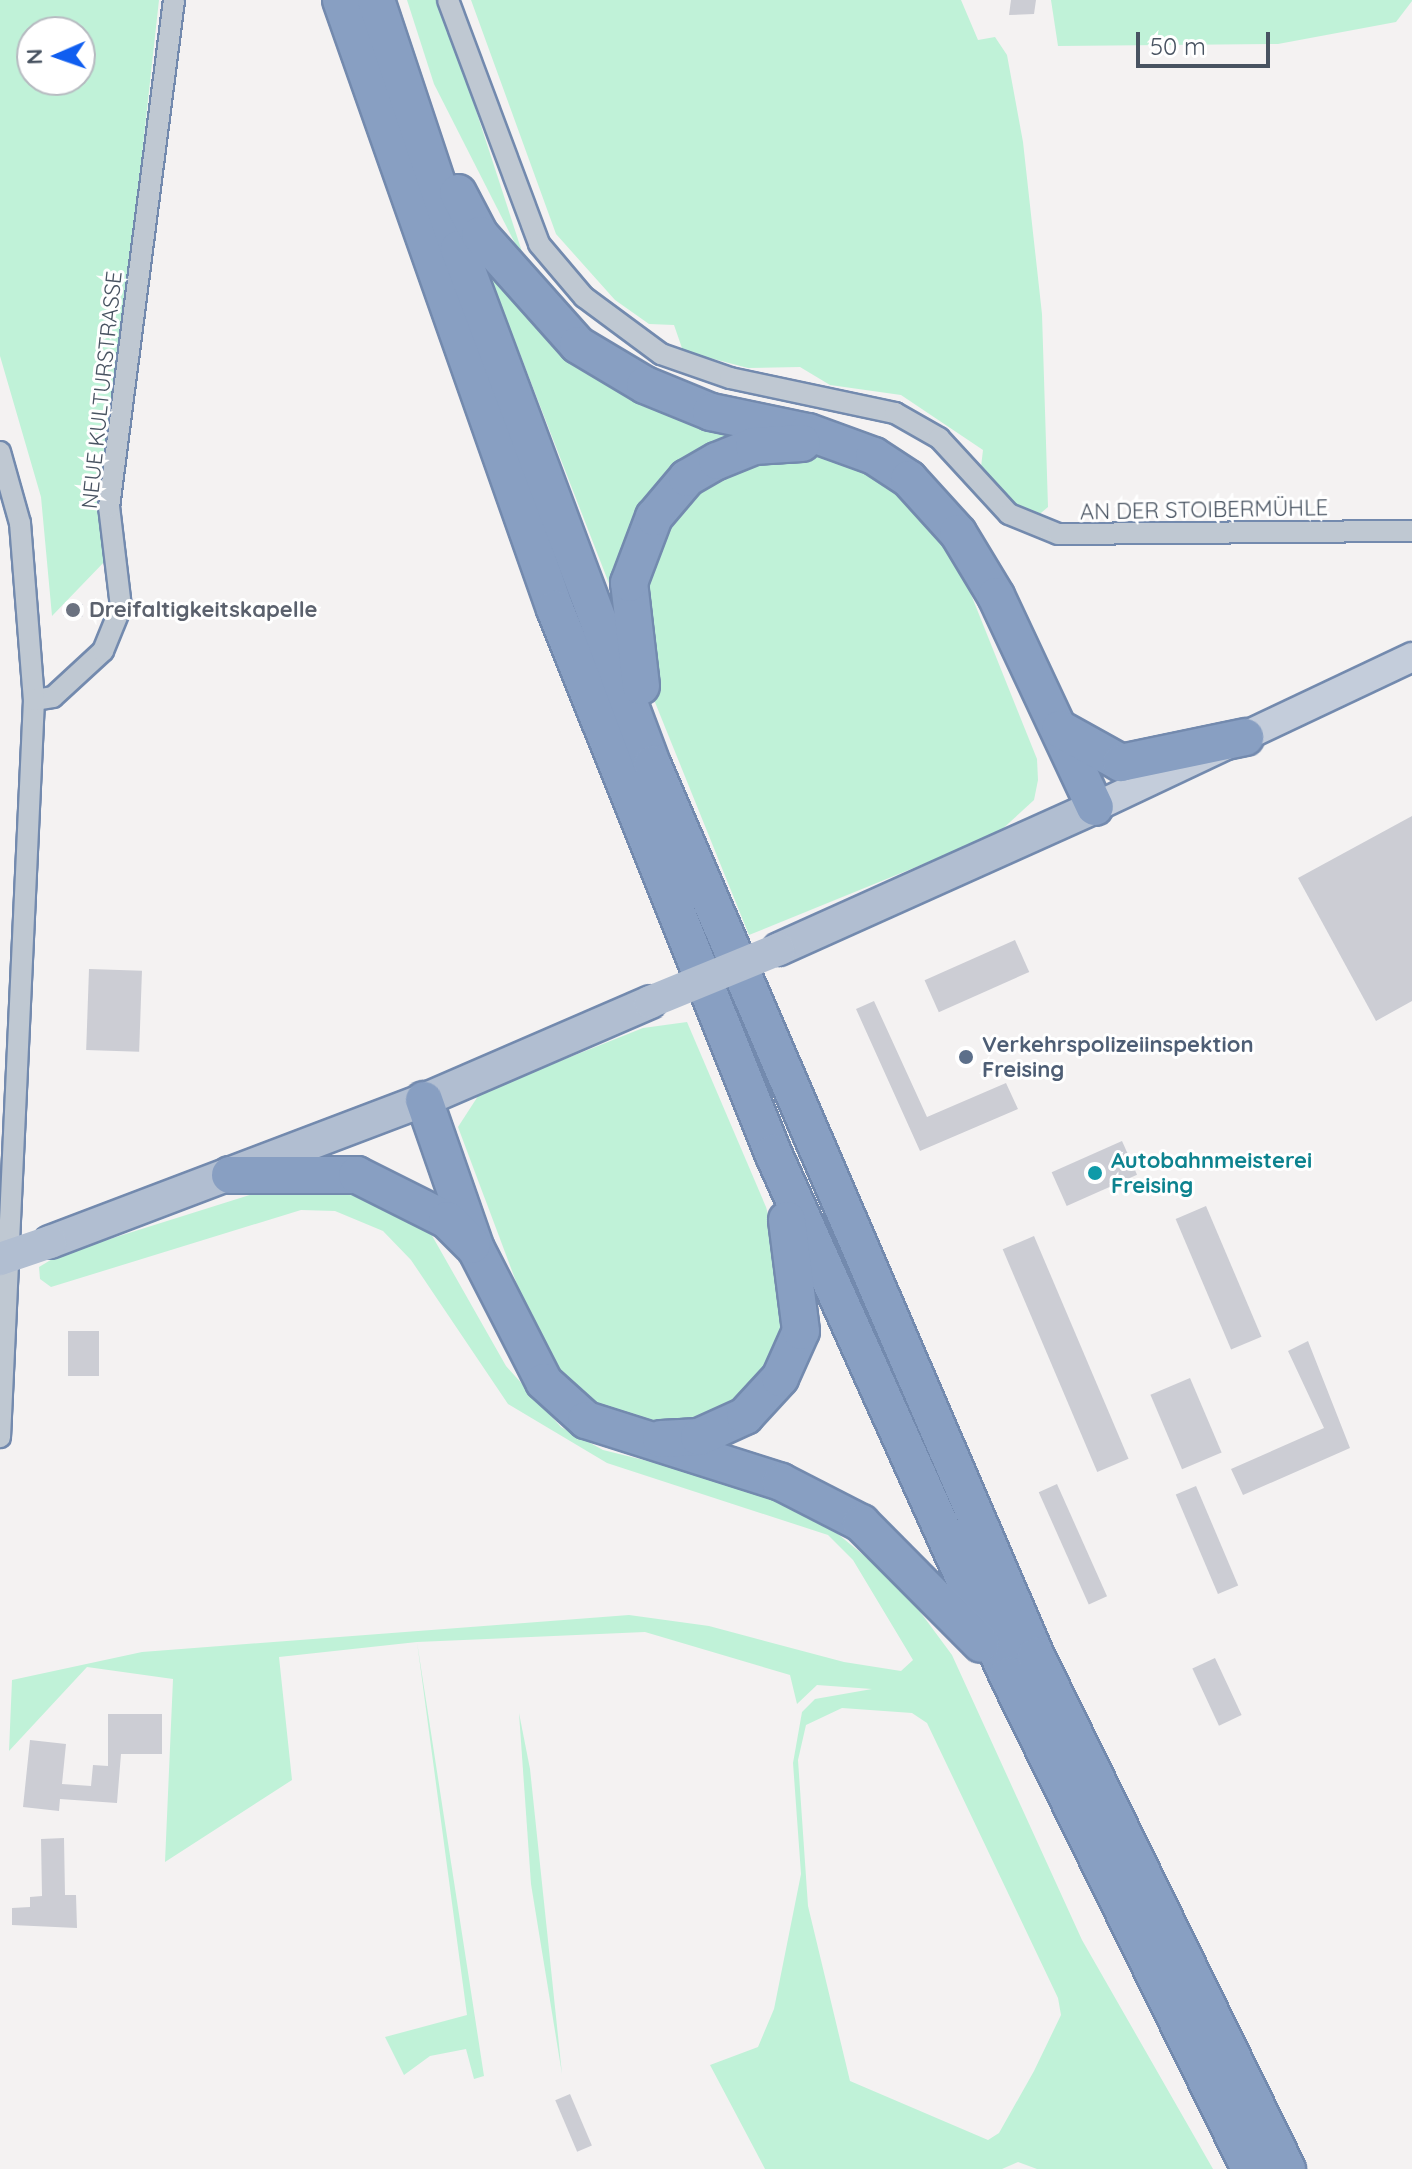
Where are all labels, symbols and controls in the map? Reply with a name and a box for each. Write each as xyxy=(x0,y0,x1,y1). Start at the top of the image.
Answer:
north arrow xyxy=(16,16,96,96)
scale bar xyxy=(1140,16,1274,66)
text: 50 m xyxy=(1150,31,1206,61)
text: N xyxy=(20,48,48,65)
street label: NEUE KULTURSTRASSE xyxy=(76,270,128,510)
street label: AN DER STOIBERMÜHLE xyxy=(1080,495,1328,525)
place label: Dreifaltigkeitskapelle xyxy=(89,597,317,623)
marker: Dreifaltigkeitskapelle xyxy=(64,601,82,619)
place label: Verkehrspolizeiinspektion Freising xyxy=(982,1031,1254,1082)
marker: Verkehrspolizeiinspektion Freising xyxy=(957,1048,975,1066)
place label: Autobahnmeisterei Freising xyxy=(1111,1147,1312,1198)
marker: Autobahnmeisterei Freising xyxy=(1086,1164,1104,1182)

